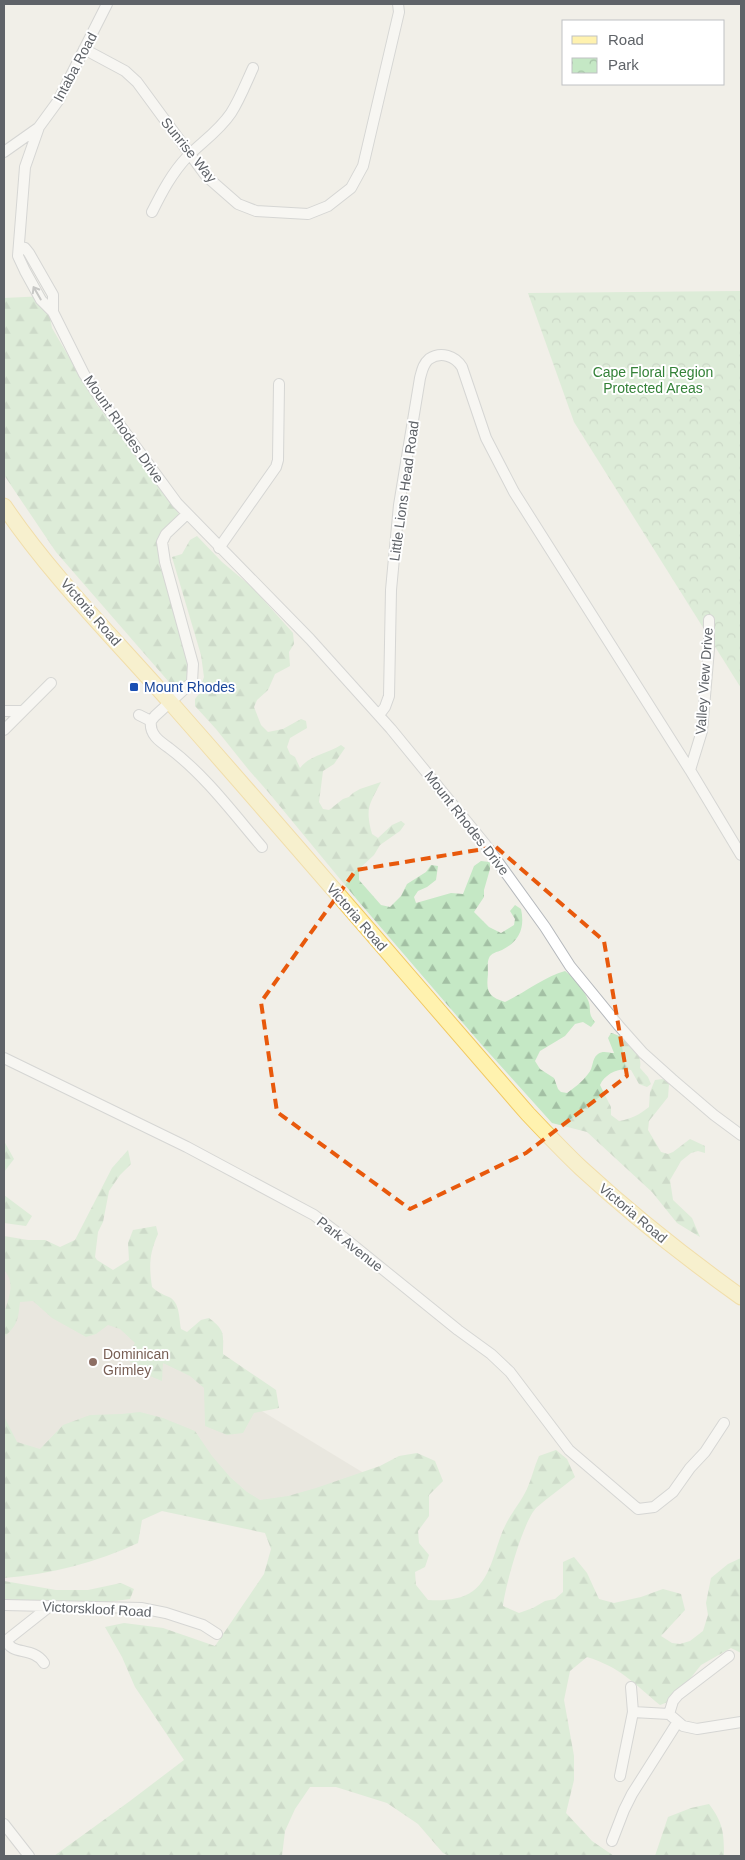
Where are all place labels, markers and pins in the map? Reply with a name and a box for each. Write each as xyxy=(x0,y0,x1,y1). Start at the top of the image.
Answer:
place label: Mount Rhodes xyxy=(144,679,235,695)
marker: Mount Rhodes xyxy=(128,681,140,693)
place label: Dominican Grimley xyxy=(103,1346,169,1378)
marker: Dominican Grimley xyxy=(87,1356,99,1368)

